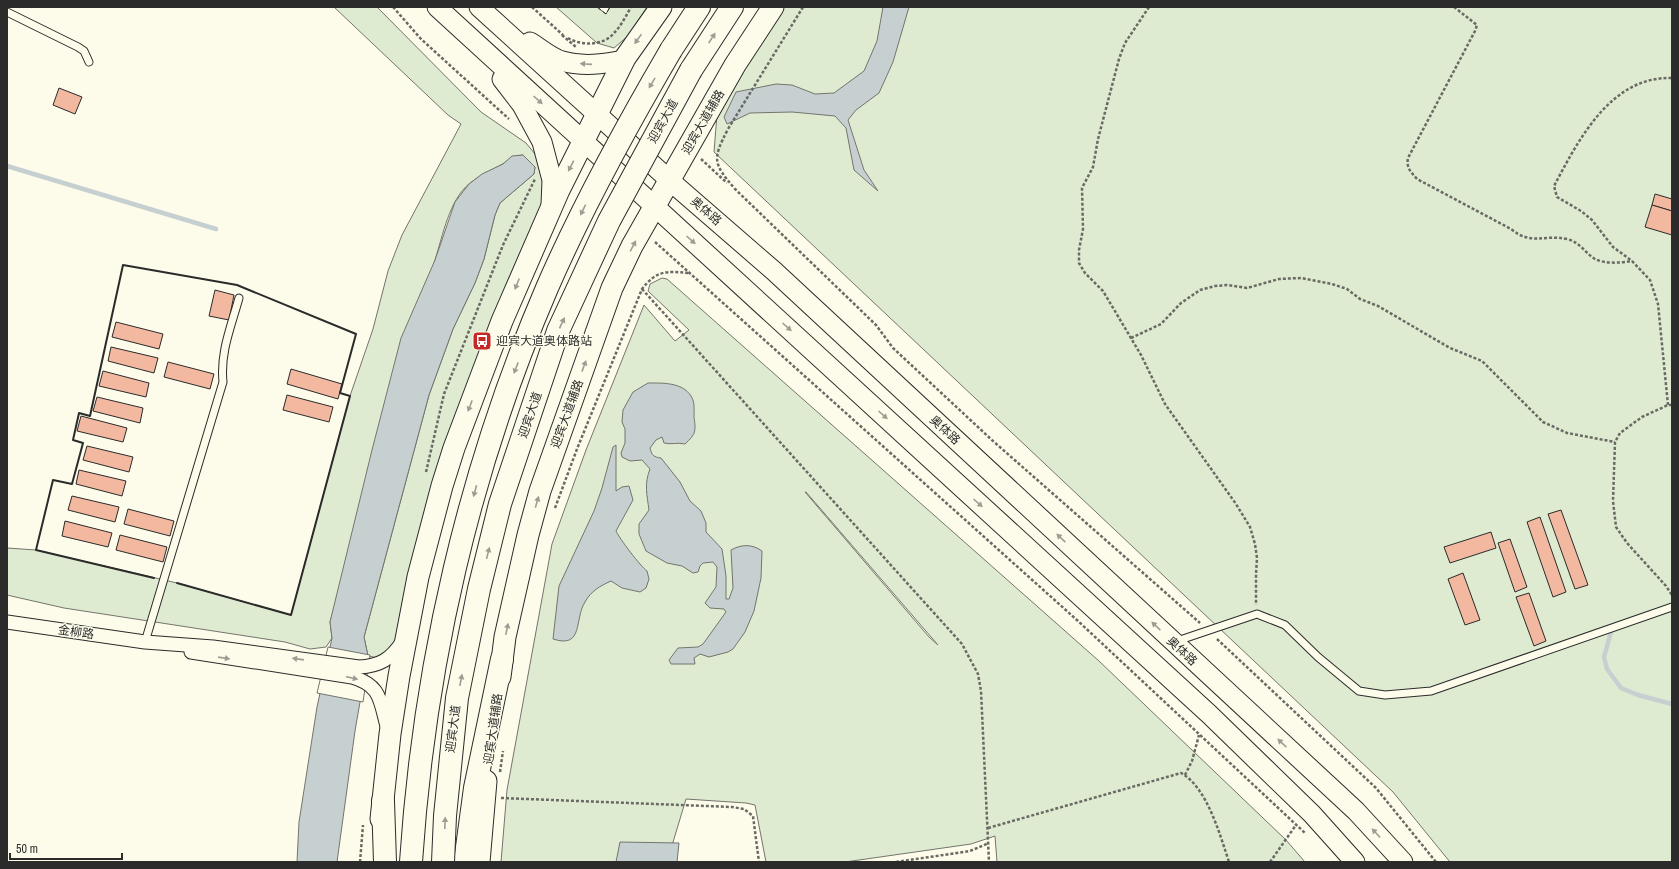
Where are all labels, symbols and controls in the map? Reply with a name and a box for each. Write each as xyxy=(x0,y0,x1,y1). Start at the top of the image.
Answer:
one-way arrow xyxy=(708,33,715,44)
one-way arrow xyxy=(634,34,642,44)
one-way arrow xyxy=(579,61,592,67)
one-way arrow xyxy=(648,77,655,89)
street label: 迎宾大道辅路 xyxy=(678,87,728,157)
one-way arrow xyxy=(532,95,543,104)
street label: 迎宾大道 xyxy=(644,96,682,146)
one-way arrow xyxy=(567,160,574,172)
street label: 奥体路 xyxy=(687,193,725,229)
one-way arrow xyxy=(580,204,586,216)
one-way arrow xyxy=(686,235,696,244)
one-way arrow xyxy=(629,240,636,252)
one-way arrow xyxy=(514,279,520,291)
one-way arrow xyxy=(559,317,565,328)
one-way arrow xyxy=(782,323,792,332)
bus stop icon: 迎宾大道奥体路站 xyxy=(471,330,493,352)
place label: 迎宾大道奥体路站 xyxy=(496,333,592,349)
one-way arrow xyxy=(582,360,588,372)
one-way arrow xyxy=(512,362,518,374)
street label: 迎宾大道辅路 xyxy=(547,377,587,451)
street label: 迎宾大道 xyxy=(515,390,545,440)
one-way arrow xyxy=(467,400,473,412)
one-way arrow xyxy=(877,411,888,420)
street label: 奥体路 xyxy=(926,412,964,448)
one-way arrow xyxy=(472,486,478,498)
one-way arrow xyxy=(534,496,540,508)
one-way arrow xyxy=(974,498,983,507)
one-way arrow xyxy=(1056,533,1066,543)
one-way arrow xyxy=(485,547,491,559)
street label: 金柳路 xyxy=(57,622,95,642)
one-way arrow xyxy=(1151,622,1161,631)
one-way arrow xyxy=(505,623,511,635)
street label: 奥体路 xyxy=(1163,633,1201,669)
one-way arrow xyxy=(218,655,230,661)
one-way arrow xyxy=(292,656,304,662)
one-way arrow xyxy=(458,674,464,686)
one-way arrow xyxy=(346,675,359,681)
street label: 迎宾大道辅路 xyxy=(480,692,506,766)
street label: 迎宾大道 xyxy=(442,704,464,754)
one-way arrow xyxy=(1277,739,1288,748)
one-way arrow xyxy=(441,817,448,829)
one-way arrow xyxy=(1371,828,1381,838)
scale bar xyxy=(10,835,122,861)
text: 50 m xyxy=(16,841,38,857)

